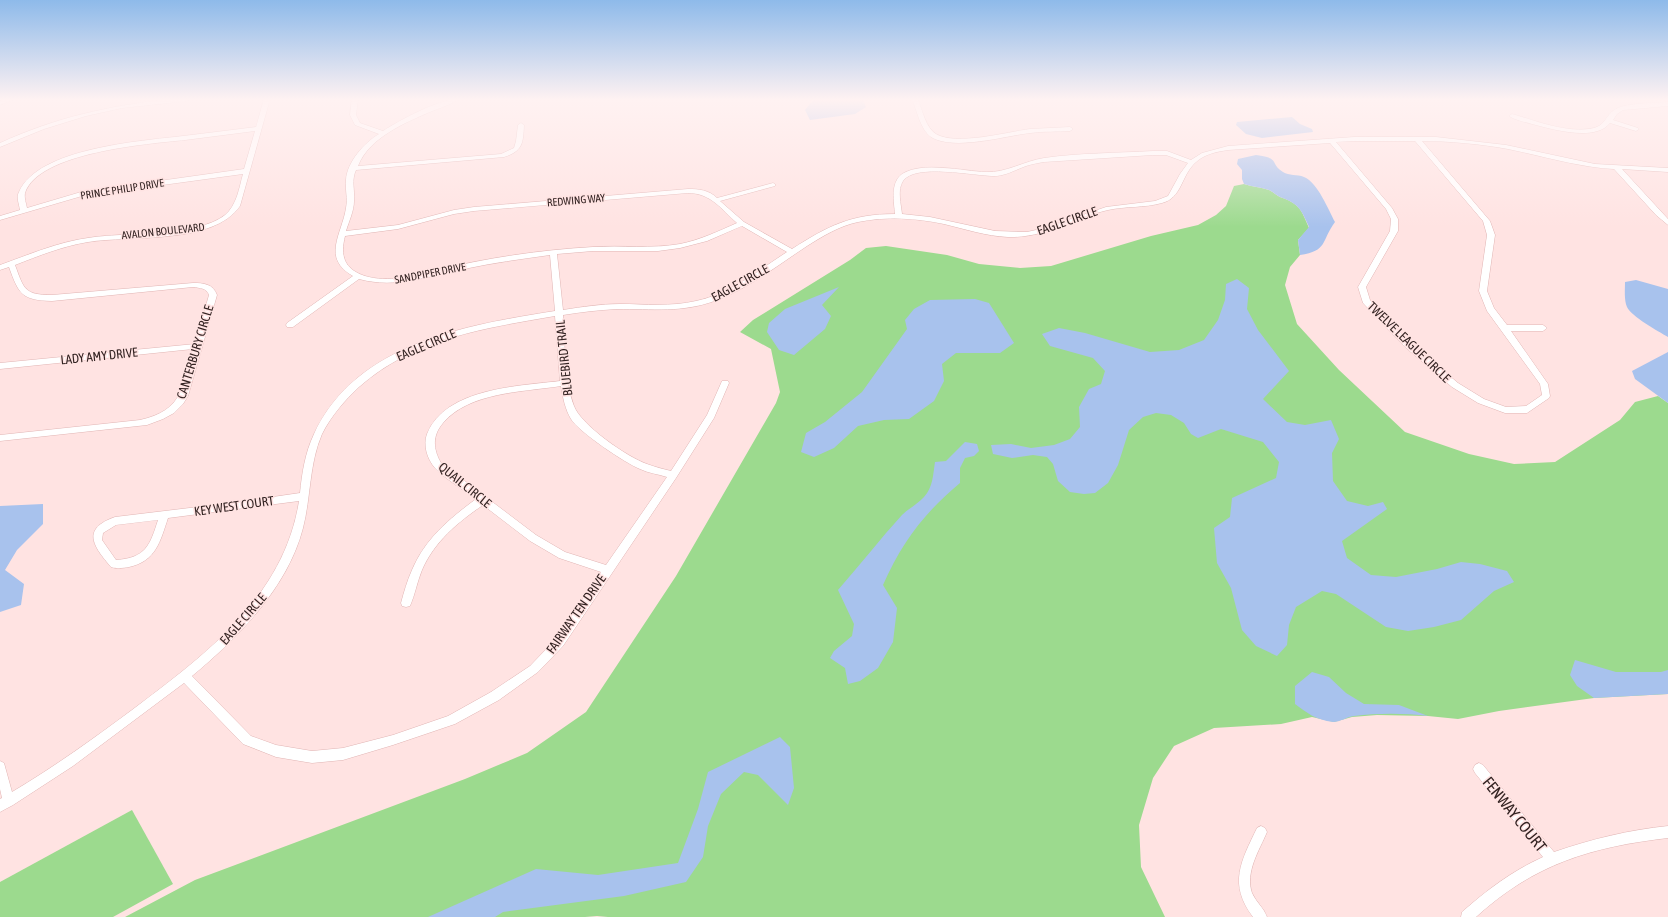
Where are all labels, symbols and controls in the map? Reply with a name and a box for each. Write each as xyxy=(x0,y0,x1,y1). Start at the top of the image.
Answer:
street label: PRINCE PHILIP DRIVE xyxy=(79,176,165,202)
street label: REDWING WAY xyxy=(546,191,606,209)
street label: EAGLE CIRCLE xyxy=(1035,203,1100,238)
street label: AVALON BOULEVARD xyxy=(121,221,205,241)
street label: SANDPIPER DRIVE xyxy=(393,260,467,286)
street label: EAGLE CIRCLE xyxy=(709,261,772,305)
street label: TWELVE LEAGUE CIRCLE xyxy=(1364,299,1454,386)
street label: CANTERBURY CIRCLE xyxy=(174,303,217,401)
street label: BLUEBIRD TRAIL xyxy=(553,319,575,397)
street label: EAGLE CIRCLE xyxy=(394,326,458,364)
street label: LADY AMY DRIVE xyxy=(60,344,139,368)
street label: QUAIL CIRCLE xyxy=(436,459,495,511)
street label: KEY WEST COURT xyxy=(193,493,275,519)
street label: FAIRWAY TEN DRIVE xyxy=(543,571,609,656)
street label: EAGLE CIRCLE xyxy=(217,590,270,648)
street label: FENWAY COURT xyxy=(1479,773,1551,855)

